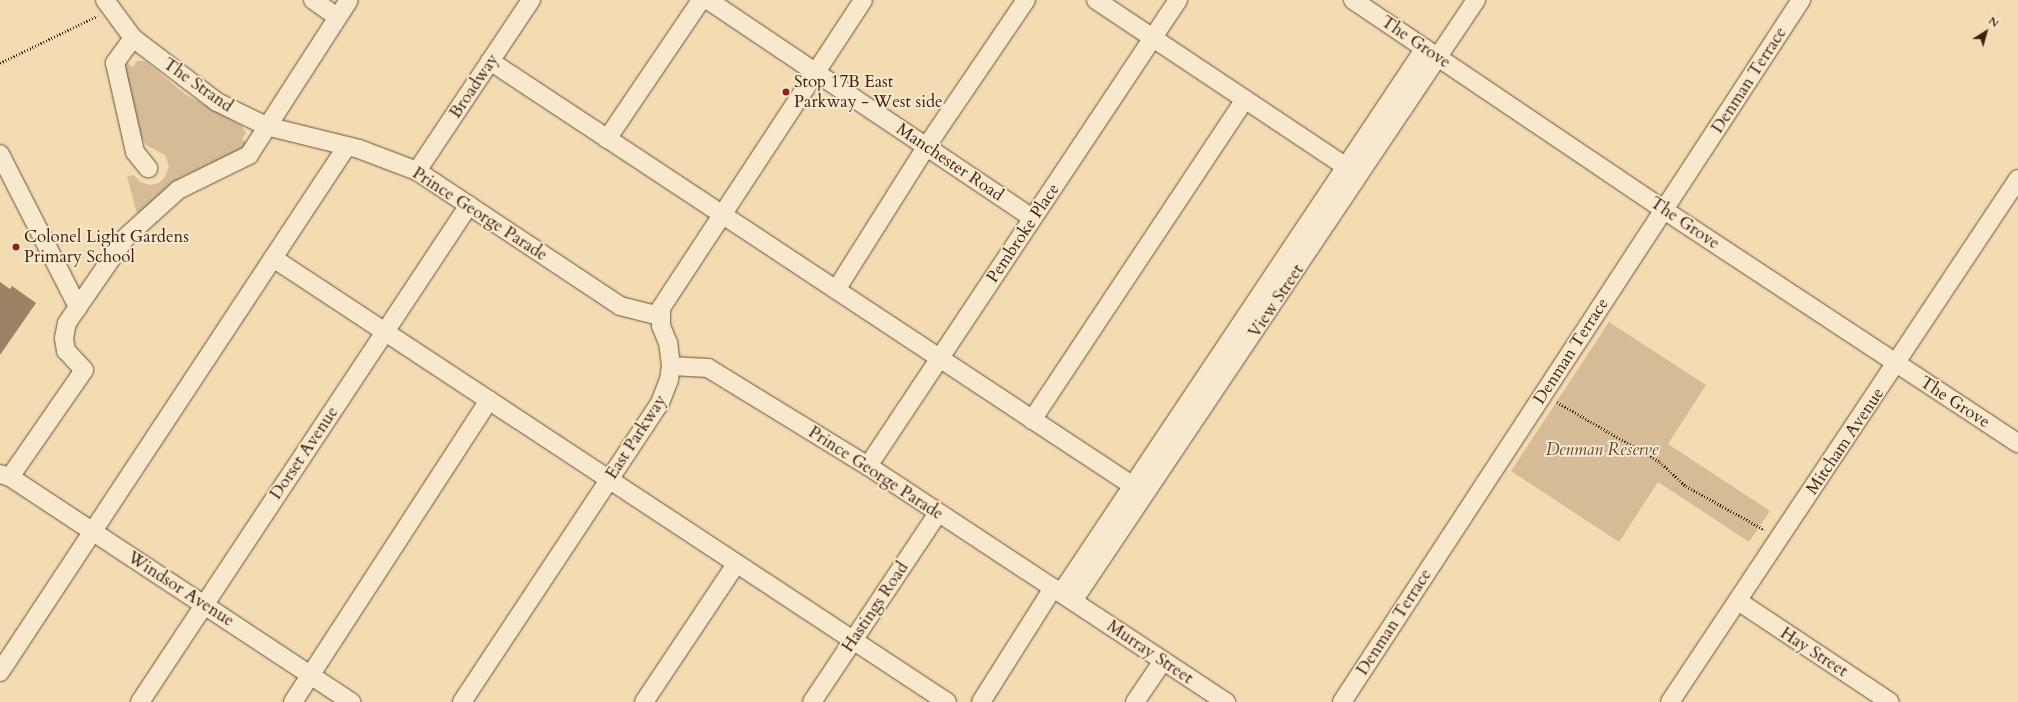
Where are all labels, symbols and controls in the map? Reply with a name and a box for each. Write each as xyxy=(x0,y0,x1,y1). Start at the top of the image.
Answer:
street label: The Grove xyxy=(1377,11,1455,73)
north arrow xyxy=(1966,12,2006,52)
text: N xyxy=(1985,13,2002,31)
street label: Denman Terrace xyxy=(1707,23,1791,137)
street label: Broadway xyxy=(445,50,503,122)
street label: The Strand xyxy=(159,54,237,116)
place label: Stop 17B East Parkway - West side xyxy=(794,72,943,112)
marker: Stop 17B East Parkway - West side xyxy=(781,87,791,97)
street label: Manchester Road xyxy=(893,119,1007,205)
street label: Prince George Parade xyxy=(409,163,551,265)
street label: Pembroke Place xyxy=(982,180,1064,286)
street label: The Grove xyxy=(1646,192,1724,254)
place label: Colonel Light Gardens Primary School xyxy=(24,227,189,267)
marker: Colonel Light Gardens Primary School xyxy=(11,242,21,252)
street label: View Street xyxy=(1244,260,1308,342)
street label: Denman Terrace xyxy=(1529,294,1613,408)
street label: The Grove xyxy=(1916,372,1994,432)
street label: Mitcham Avenue xyxy=(1802,384,1888,498)
street label: East Parkway xyxy=(601,391,671,483)
street label: Dorset Avenue xyxy=(265,403,343,503)
street label: Prince George Parade xyxy=(805,422,947,524)
park label: Denman Reserve xyxy=(1546,440,1658,460)
street label: Windsor Avenue xyxy=(124,547,238,631)
street label: Hastings Road xyxy=(837,558,913,656)
street label: Denman Terrace xyxy=(1352,565,1436,679)
street label: Murray Street xyxy=(1103,616,1197,688)
street label: Hay Street xyxy=(1777,623,1851,681)

